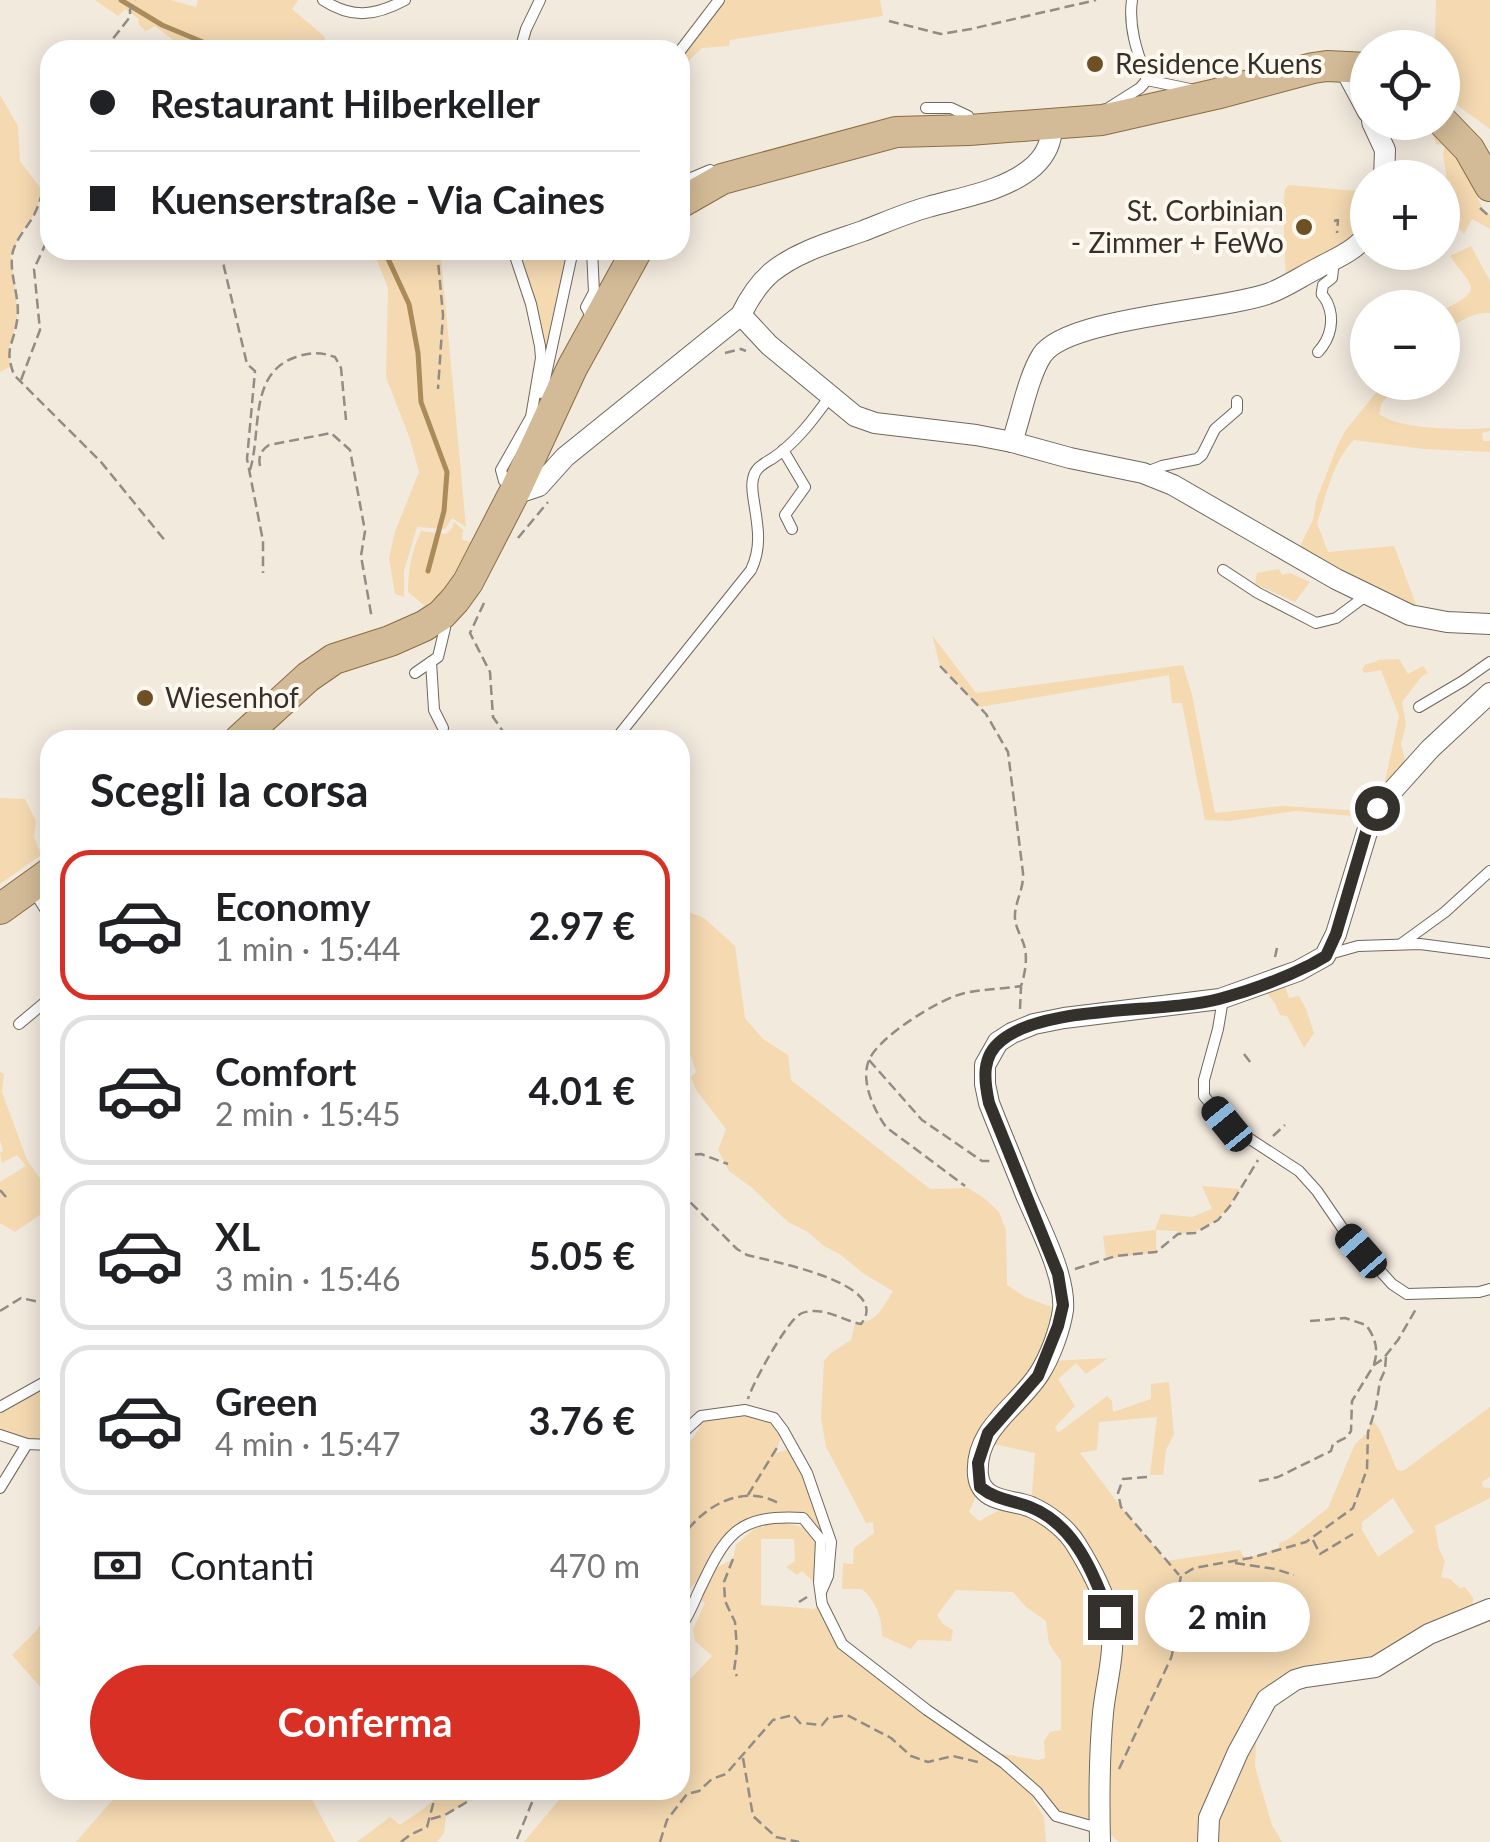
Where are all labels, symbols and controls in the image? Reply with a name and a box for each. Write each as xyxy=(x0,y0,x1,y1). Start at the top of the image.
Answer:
map controls xyxy=(1350,30,1460,400)
button: locate xyxy=(1350,30,1460,140)
place label: Residence Kuens xyxy=(1115,46,1322,80)
marker: Residence Kuens xyxy=(1084,53,1106,75)
text: Restaurant Hilberkeller xyxy=(150,80,540,126)
button: + xyxy=(1350,160,1460,270)
text: Kuenserstraße - Via Caines xyxy=(150,176,605,222)
place label: St. Corbinian - Zimmer + FeWo xyxy=(1071,193,1284,259)
marker: St. Corbinian - Zimmer + FeWo xyxy=(1293,216,1315,238)
button: − xyxy=(1350,290,1460,400)
place label: Wiesenhof xyxy=(165,680,299,714)
marker: Wiesenhof xyxy=(134,687,156,709)
text: Scegli la corsa xyxy=(90,763,369,817)
route start xyxy=(1355,786,1400,831)
icon: car xyxy=(95,880,185,970)
text: Economy xyxy=(215,883,370,929)
text: 2.97 € xyxy=(529,902,635,948)
text: 1 min · 15:44 xyxy=(215,929,401,968)
icon: car xyxy=(95,1045,185,1135)
text: Comfort xyxy=(215,1048,356,1094)
text: 4.01 € xyxy=(529,1067,635,1113)
car xyxy=(1196,1091,1258,1157)
text: 2 min · 15:45 xyxy=(215,1094,401,1133)
icon: car xyxy=(95,1210,185,1300)
text: XL xyxy=(215,1213,260,1259)
car xyxy=(1330,1219,1392,1283)
text: 5.05 € xyxy=(529,1232,635,1278)
text: 3 min · 15:46 xyxy=(215,1259,401,1298)
icon: car xyxy=(95,1375,185,1465)
text: Green xyxy=(215,1378,318,1424)
text: 3.76 € xyxy=(529,1397,635,1443)
text: 4 min · 15:47 xyxy=(215,1424,401,1463)
icon: cash xyxy=(90,1538,145,1593)
text: Contanti xyxy=(170,1542,314,1588)
text: 470 m xyxy=(550,1546,640,1585)
callout: 2 min xyxy=(1145,1582,1310,1652)
route end xyxy=(1088,1595,1133,1640)
text: 2 min xyxy=(1188,1597,1267,1636)
button: Conferma xyxy=(90,1665,640,1780)

